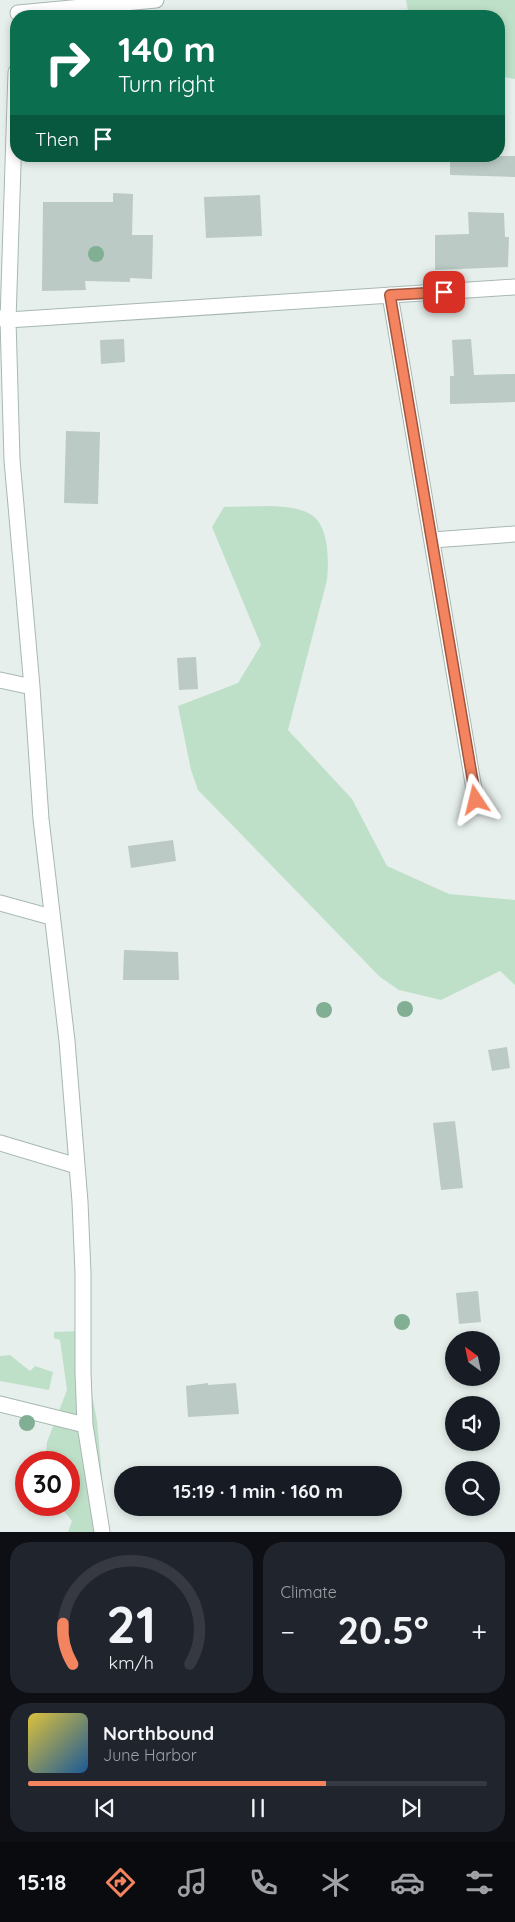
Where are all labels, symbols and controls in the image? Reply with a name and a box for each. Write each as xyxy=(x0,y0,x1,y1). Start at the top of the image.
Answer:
text: 140 m xyxy=(118,27,216,71)
icon: right xyxy=(35,30,100,95)
text: Turn right xyxy=(118,70,215,98)
icon: arrive xyxy=(89,125,117,153)
text: Then xyxy=(35,127,79,151)
pin xyxy=(423,271,465,313)
icon: arrive xyxy=(430,278,458,306)
position arrow xyxy=(449,773,501,825)
north arrow xyxy=(445,1331,500,1386)
map controls xyxy=(445,1331,500,1516)
button: sound xyxy=(445,1396,500,1451)
speed limit sign: 30 xyxy=(15,1451,80,1516)
button: search xyxy=(445,1461,500,1516)
text: 15:19 · 1 min · 160 m xyxy=(173,1479,343,1503)
text: Climate xyxy=(281,1582,337,1602)
text: 21 xyxy=(106,1591,156,1656)
text: 20.5° xyxy=(338,1606,429,1654)
text: − xyxy=(281,1614,295,1649)
text: + xyxy=(471,1614,487,1649)
text: km/h xyxy=(109,1651,154,1673)
text: Northbound xyxy=(103,1721,214,1745)
text: June Harbor xyxy=(103,1745,197,1765)
icon: previous xyxy=(91,1794,119,1822)
icon: pause xyxy=(244,1794,272,1822)
icon: next xyxy=(397,1794,425,1822)
icon: directions xyxy=(103,1865,138,1900)
icon: music xyxy=(175,1865,210,1900)
icon: phone xyxy=(246,1865,281,1900)
icon: climate xyxy=(318,1865,353,1900)
icon: car xyxy=(390,1865,425,1900)
icon: filters xyxy=(462,1865,497,1900)
text: 15:18 xyxy=(18,1868,66,1896)

